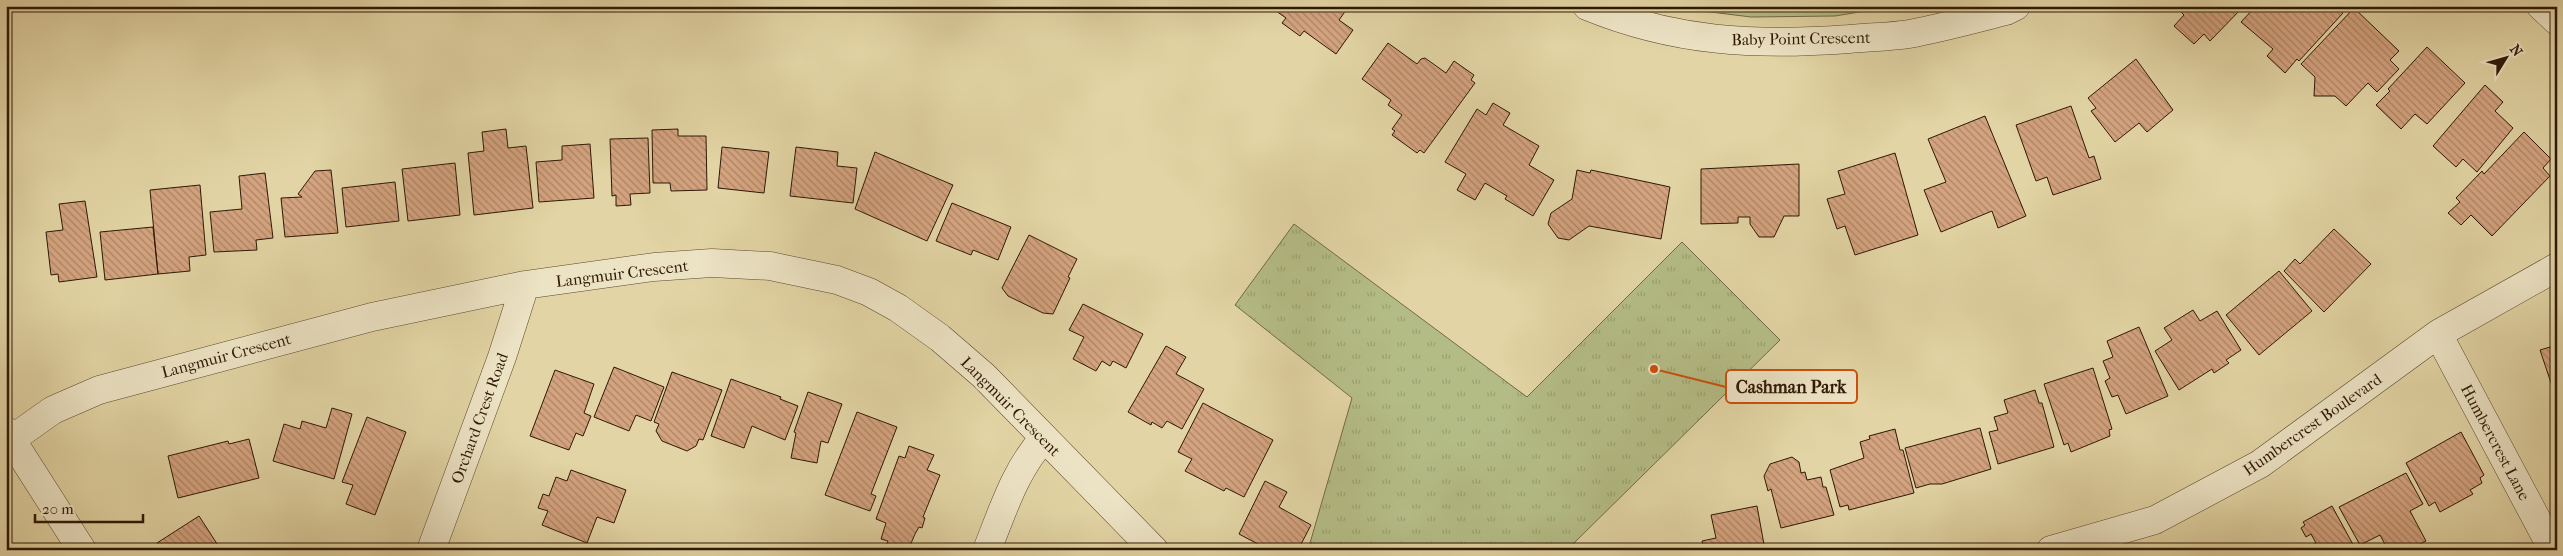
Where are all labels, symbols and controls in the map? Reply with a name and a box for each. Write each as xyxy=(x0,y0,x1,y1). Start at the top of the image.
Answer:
street label: Baby Point Crescent xyxy=(1731,28,1871,49)
north arrow xyxy=(2480,32,2530,82)
text: N xyxy=(2506,41,2526,60)
street label: Langmuir Crescent xyxy=(555,256,690,291)
street label: Langmuir Crescent xyxy=(159,329,293,382)
street label: Orchard Crest Road xyxy=(447,350,512,486)
street label: Langmuir Crescent xyxy=(957,353,1065,460)
street label: Humbercrest Boulevard xyxy=(2239,369,2385,479)
callout: Cashman Park xyxy=(1726,370,1857,403)
text: Cashman Park xyxy=(1736,377,1847,398)
street label: Humbercrest Lane xyxy=(2457,381,2534,504)
scale bar xyxy=(35,491,142,523)
text: 20 m xyxy=(42,500,74,518)

